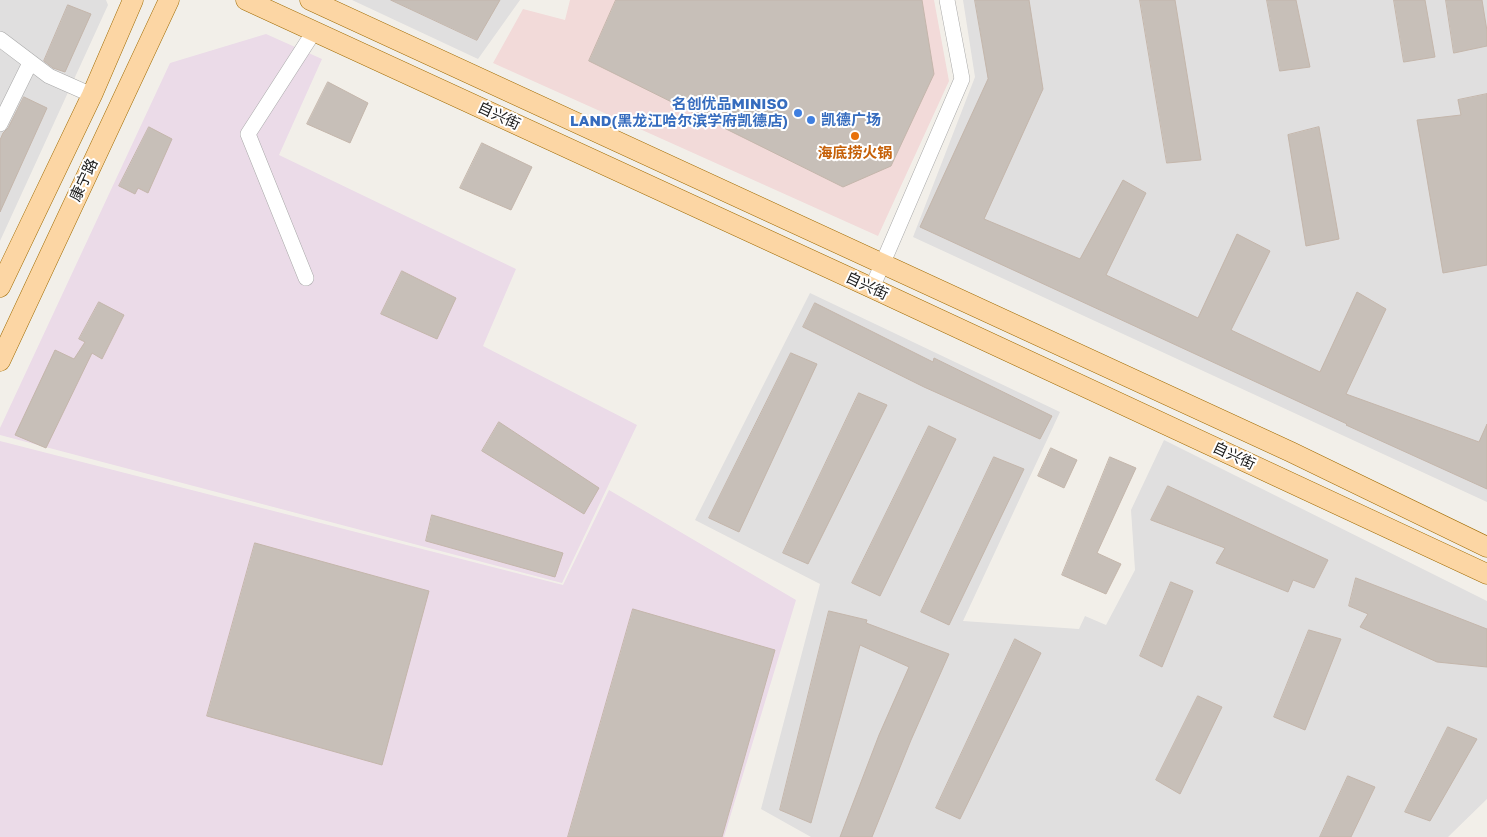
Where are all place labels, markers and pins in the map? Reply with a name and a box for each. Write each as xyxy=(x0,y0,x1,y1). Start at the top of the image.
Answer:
place label: 名创优品MINISO LAND(黑龙江哈尔滨学府凯德店) xyxy=(570,95,788,130)
marker: 名创优品MINISO LAND(黑龙江哈尔滨学府凯德店) xyxy=(792,107,804,119)
place label: 凯德广场 xyxy=(821,111,881,129)
marker: 凯德广场 xyxy=(805,114,817,126)
marker: 海底捞火锅 xyxy=(849,130,861,142)
place label: 海底捞火锅 xyxy=(818,144,892,162)

